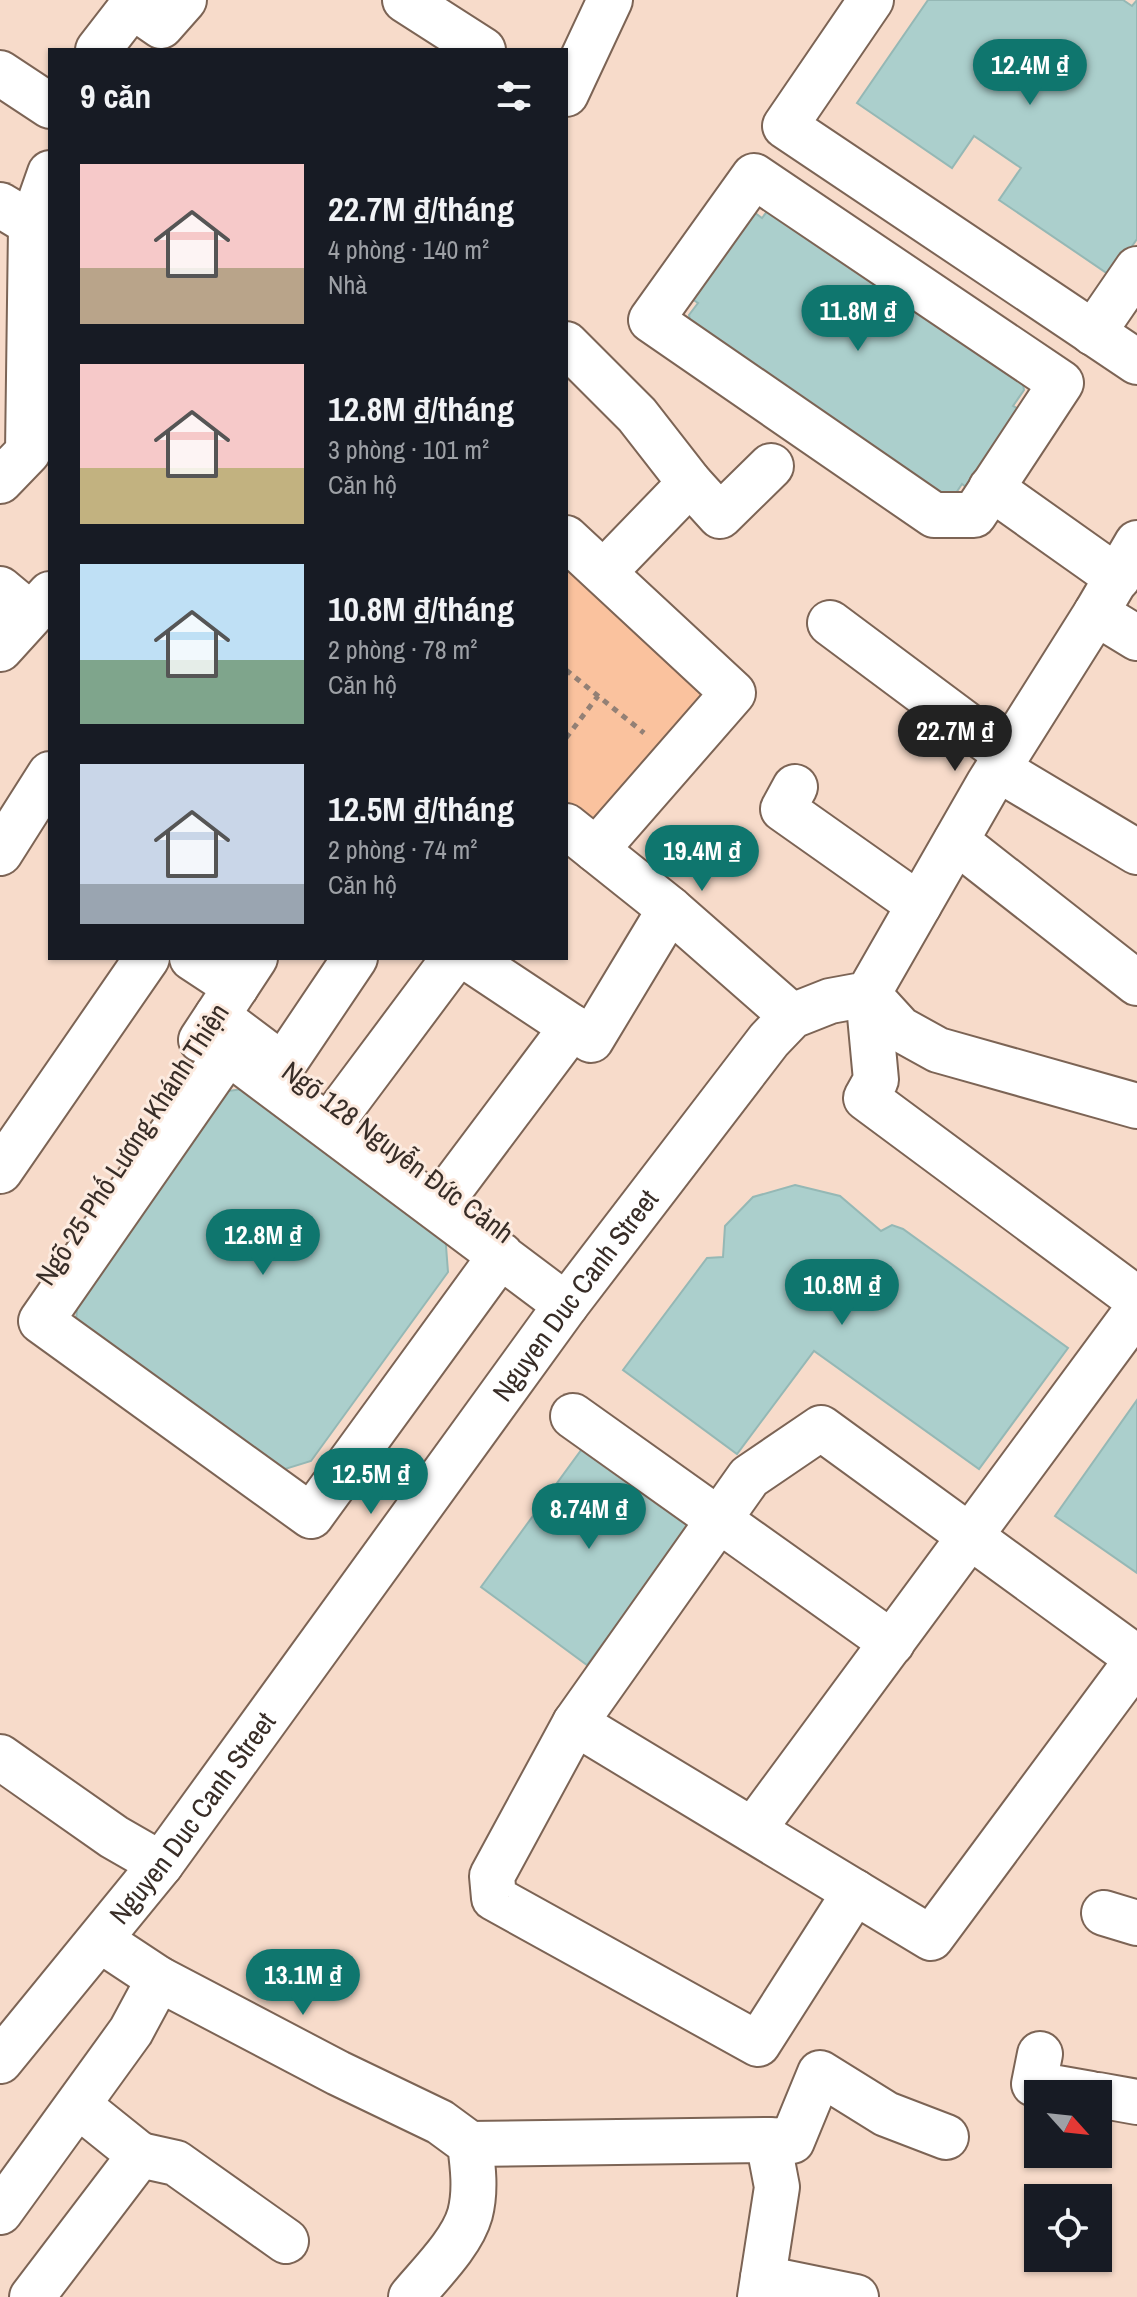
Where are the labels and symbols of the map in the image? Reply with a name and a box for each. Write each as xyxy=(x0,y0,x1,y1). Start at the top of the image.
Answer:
pin: 12.4M ₫ xyxy=(956,39,1104,107)
pin: 11.8M ₫ xyxy=(784,285,932,353)
pin: 22.7M ₫ xyxy=(881,705,1029,773)
pin: 19.4M ₫ xyxy=(628,825,776,893)
street label: Ngõ 25 Phố Lương Khánh Thiện xyxy=(26,996,238,1292)
street label: Ngõ 128 Nguyễn Đức Cảnh xyxy=(274,1052,522,1252)
street label: Nguyen Duc Canh Street xyxy=(483,1182,667,1409)
pin: 12.8M ₫ xyxy=(189,1209,337,1277)
pin: 10.8M ₫ xyxy=(768,1259,916,1327)
pin: 12.5M ₫ xyxy=(297,1448,445,1516)
pin: 8.74M ₫ xyxy=(515,1483,663,1551)
street label: Nguyen Duc Canh Street xyxy=(101,1704,284,1932)
pin: 13.1M ₫ xyxy=(229,1949,377,2017)
north arrow xyxy=(1024,2080,1112,2168)

